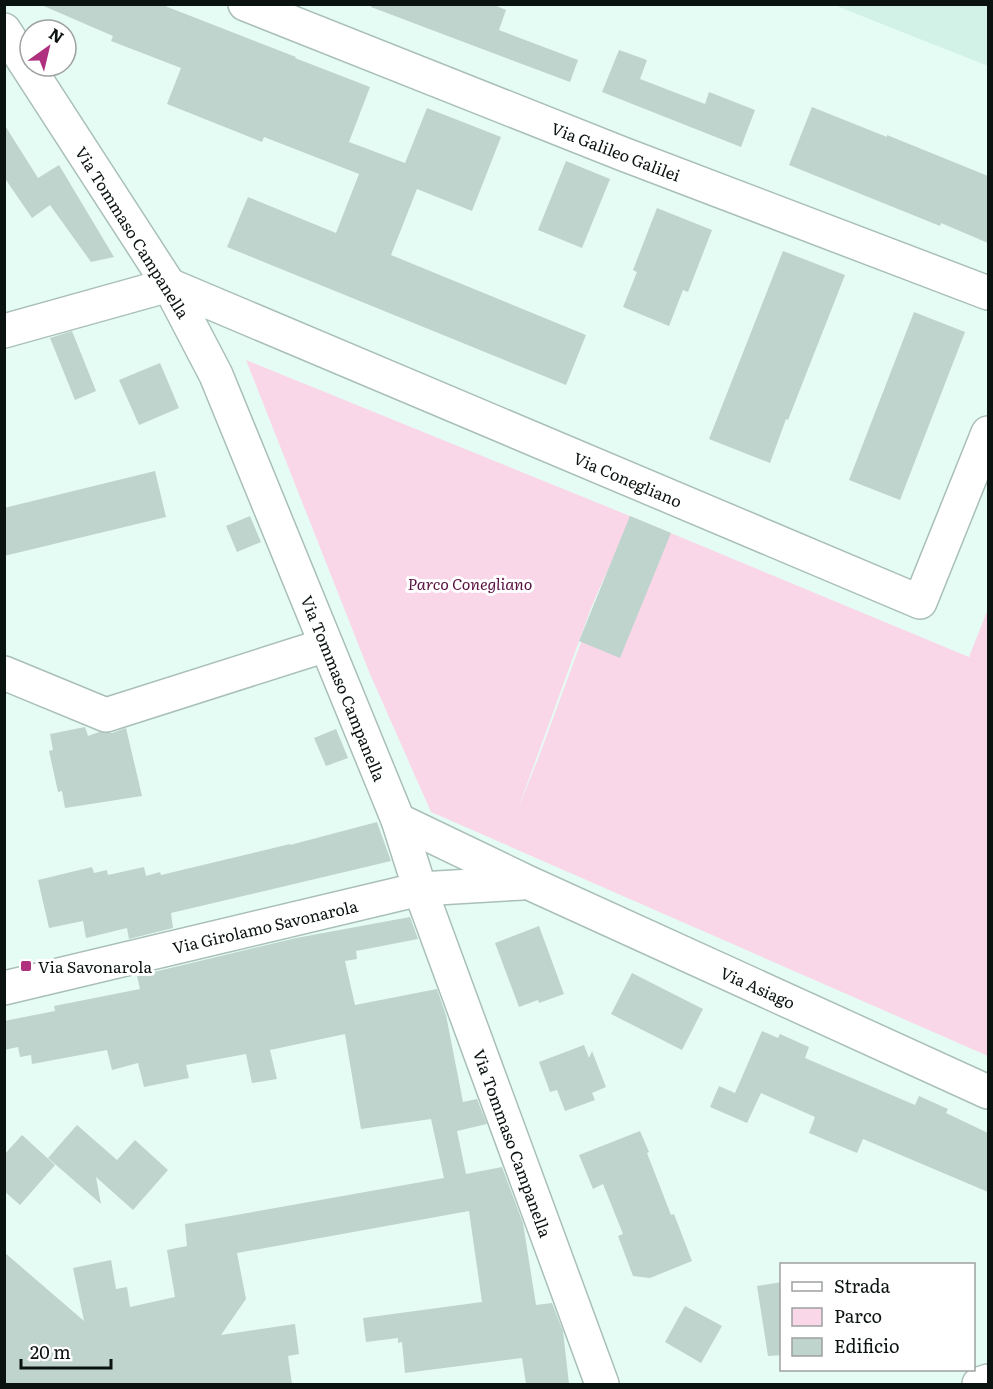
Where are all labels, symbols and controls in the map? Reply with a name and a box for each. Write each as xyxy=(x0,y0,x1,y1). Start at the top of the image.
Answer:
north arrow xyxy=(18,18,78,78)
text: N xyxy=(45,21,69,48)
street label: Via Galileo Galilei xyxy=(548,115,684,187)
street label: Via Tommaso Campanella xyxy=(70,141,196,323)
street label: Via Conegliano xyxy=(570,445,686,513)
park label: Parco Conegliano xyxy=(407,571,533,595)
street label: Via Tommaso Campanella xyxy=(296,591,393,785)
street label: Via Girolamo Savonarola xyxy=(170,893,360,959)
place label: Via Savonarola xyxy=(38,954,152,978)
marker: Via Savonarola xyxy=(19,959,33,973)
street label: Via Asiago xyxy=(717,960,799,1014)
street label: Via Tommaso Campanella xyxy=(468,1045,558,1241)
legend xyxy=(780,1263,975,1371)
text: Strada xyxy=(834,1272,891,1299)
text: Parco xyxy=(834,1302,882,1329)
scale bar xyxy=(21,1332,111,1370)
text: Edificio xyxy=(834,1332,900,1359)
text: 20 m xyxy=(30,1338,71,1365)

